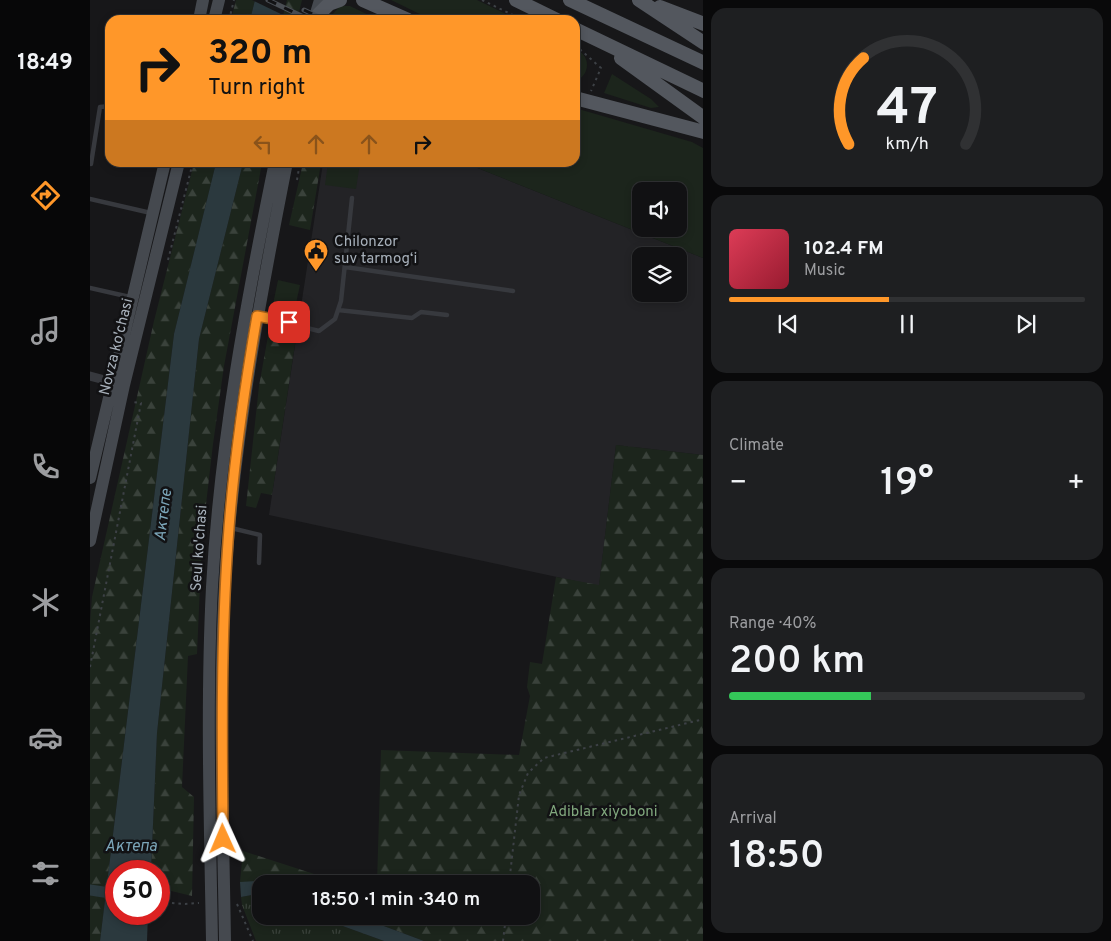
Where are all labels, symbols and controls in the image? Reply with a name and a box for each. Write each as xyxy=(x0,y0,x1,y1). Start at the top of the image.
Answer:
text: 320 m xyxy=(208,32,312,76)
icon: right xyxy=(125,35,190,100)
text: 18:49 xyxy=(17,50,73,77)
text: Turn right xyxy=(208,75,305,102)
text: 47 xyxy=(876,77,938,143)
icon: left xyxy=(249,130,277,158)
icon: ahead xyxy=(302,130,330,158)
icon: ahead xyxy=(355,130,383,158)
icon: right xyxy=(408,130,436,158)
text: km/h xyxy=(885,133,929,156)
icon: directions xyxy=(28,178,63,213)
map controls xyxy=(632,182,687,302)
button: sound xyxy=(632,182,687,237)
place label: Chilonzor suv tarmog‘i xyxy=(334,233,417,269)
text: 102.4 FM xyxy=(804,237,884,261)
public building icon: Chilonzor suv tarmog‘i xyxy=(303,238,329,272)
button: layers xyxy=(632,247,687,302)
text: Music xyxy=(804,261,845,281)
street label: Novza ko'chasi xyxy=(96,297,138,397)
pin xyxy=(268,301,310,343)
icon: arrive xyxy=(275,308,303,336)
icon: previous xyxy=(774,310,802,338)
icon: pause xyxy=(893,310,921,338)
icon: next xyxy=(1012,310,1040,338)
icon: music xyxy=(28,313,63,348)
text: Climate xyxy=(729,436,784,456)
icon: phone xyxy=(28,449,63,484)
text: 19° xyxy=(880,460,934,509)
text: − xyxy=(729,466,747,502)
text: + xyxy=(1067,466,1085,502)
water label: Актепе xyxy=(151,487,177,542)
street label: Seul ko'chasi xyxy=(188,504,212,592)
icon: climate xyxy=(28,585,63,620)
text: Range · 40% xyxy=(729,614,817,634)
text: 200 km xyxy=(729,638,865,687)
icon: car xyxy=(28,720,63,755)
park label: Adiblar xiyoboni xyxy=(548,803,658,822)
text: Arrival xyxy=(729,809,777,829)
position arrow xyxy=(196,812,248,864)
text: 18:50 xyxy=(729,833,825,882)
water label: Актепа xyxy=(105,837,158,857)
icon: filters xyxy=(28,856,63,891)
speed limit sign: 50 xyxy=(105,860,170,925)
text: 18:50 · 1 min · 340 m xyxy=(312,888,480,912)

